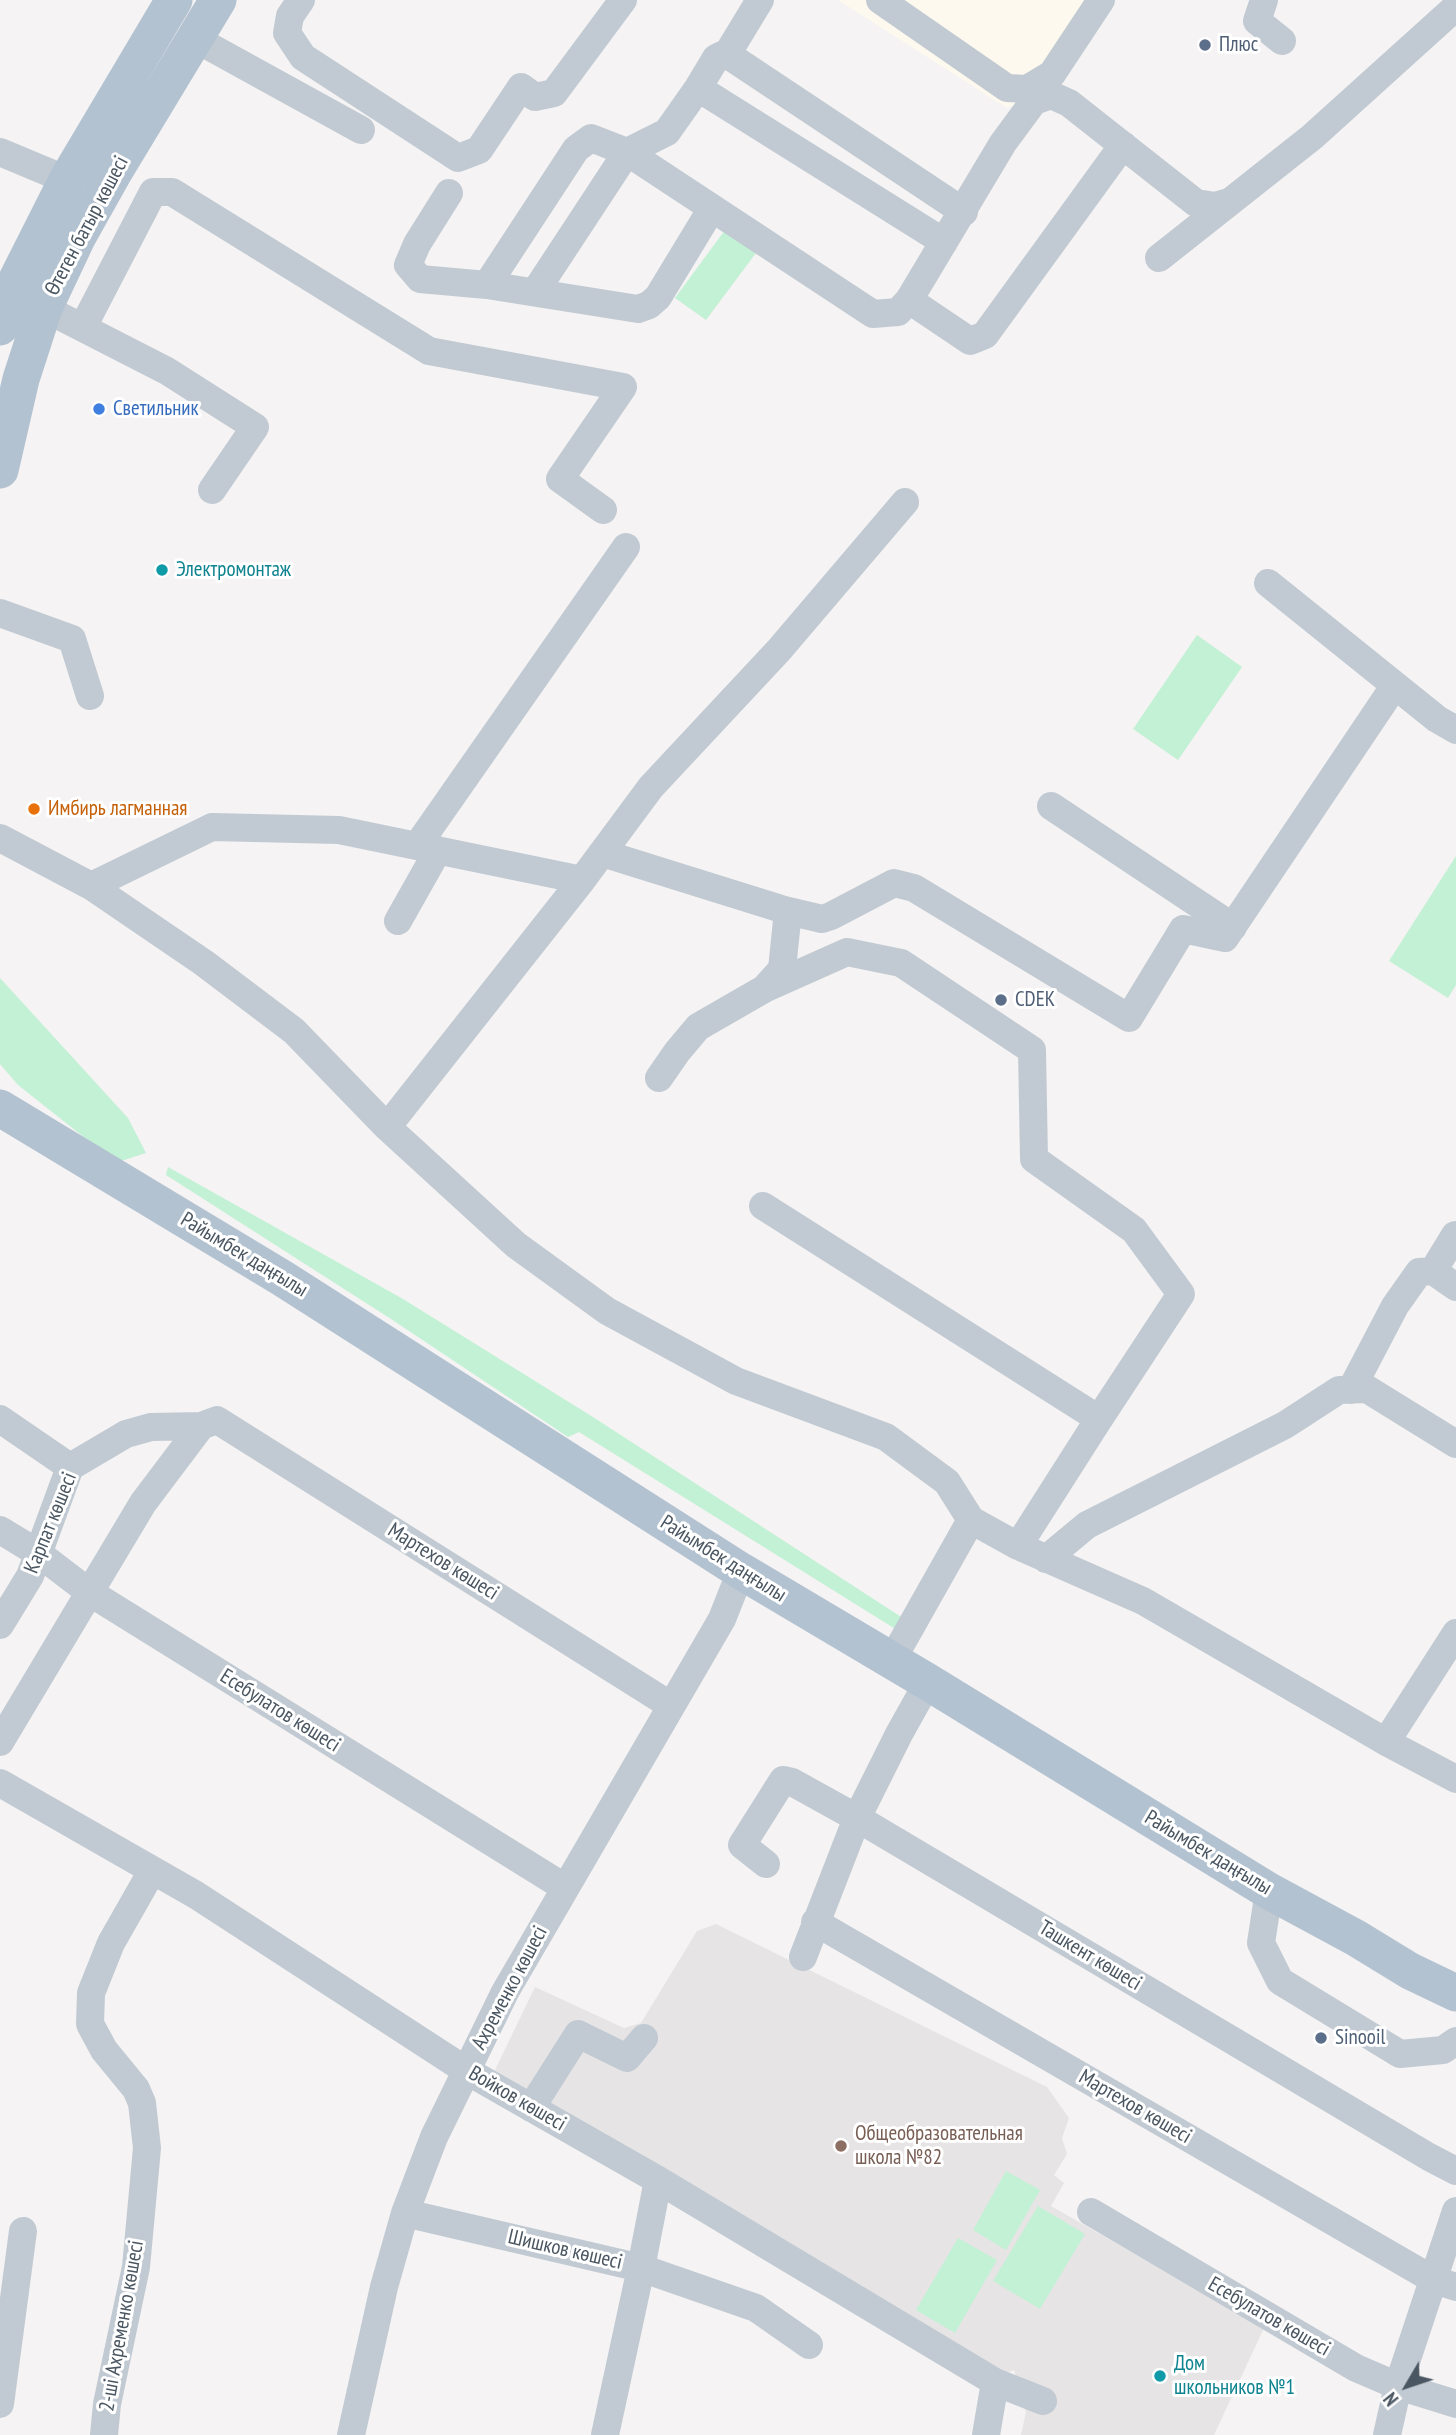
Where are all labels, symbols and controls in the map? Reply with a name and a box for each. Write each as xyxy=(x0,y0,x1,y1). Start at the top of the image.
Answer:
place label: Плюс xyxy=(1219,32,1258,58)
marker: Плюс xyxy=(1197,37,1213,53)
street label: Өтеген батыр көшесі xyxy=(40,152,134,300)
place label: Светильник xyxy=(113,396,199,422)
marker: Светильник xyxy=(91,401,107,417)
place label: Электромонтаж xyxy=(176,557,291,583)
marker: Электромонтаж xyxy=(154,562,170,578)
place label: Имбирь лагманная xyxy=(48,796,187,822)
marker: Имбирь лагманная xyxy=(26,801,42,817)
place label: CDEK xyxy=(1015,987,1055,1013)
marker: CDEK xyxy=(993,992,1009,1008)
street label: Райымбек даңғылы xyxy=(176,1207,312,1303)
street label: Карпат көшесі xyxy=(19,1469,83,1577)
street label: Райымбек даңғылы xyxy=(655,1510,791,1608)
street label: Мартехов көшесі xyxy=(383,1518,503,1606)
street label: Есебулатов көшесі xyxy=(215,1664,345,1758)
street label: Райымбек даңғылы xyxy=(1140,1805,1276,1901)
street label: Ташкент көшесі xyxy=(1034,1915,1146,1997)
street label: Ахременко көшесі xyxy=(467,1922,553,2054)
place label: Sinooil xyxy=(1335,2025,1385,2051)
marker: Sinooil xyxy=(1313,2030,1329,2046)
street label: Войков көшесі xyxy=(464,2061,570,2137)
street label: Мартехов көшесі xyxy=(1074,2065,1196,2149)
place label: Общеобразовательная школа №82 xyxy=(855,2121,1023,2171)
marker: Общеобразовательная школа №82 xyxy=(833,2138,849,2154)
street label: Шишков көшесі xyxy=(505,2225,625,2275)
street label: 2-ші Ахременко көшесі xyxy=(95,2238,149,2414)
street label: Есебулатов көшесі xyxy=(1203,2272,1335,2362)
place label: Дом школьников №1 xyxy=(1174,2351,1295,2401)
north arrow xyxy=(1372,2351,1442,2421)
marker: Дом школьников №1 xyxy=(1152,2368,1168,2384)
text: N xyxy=(1378,2388,1403,2411)

